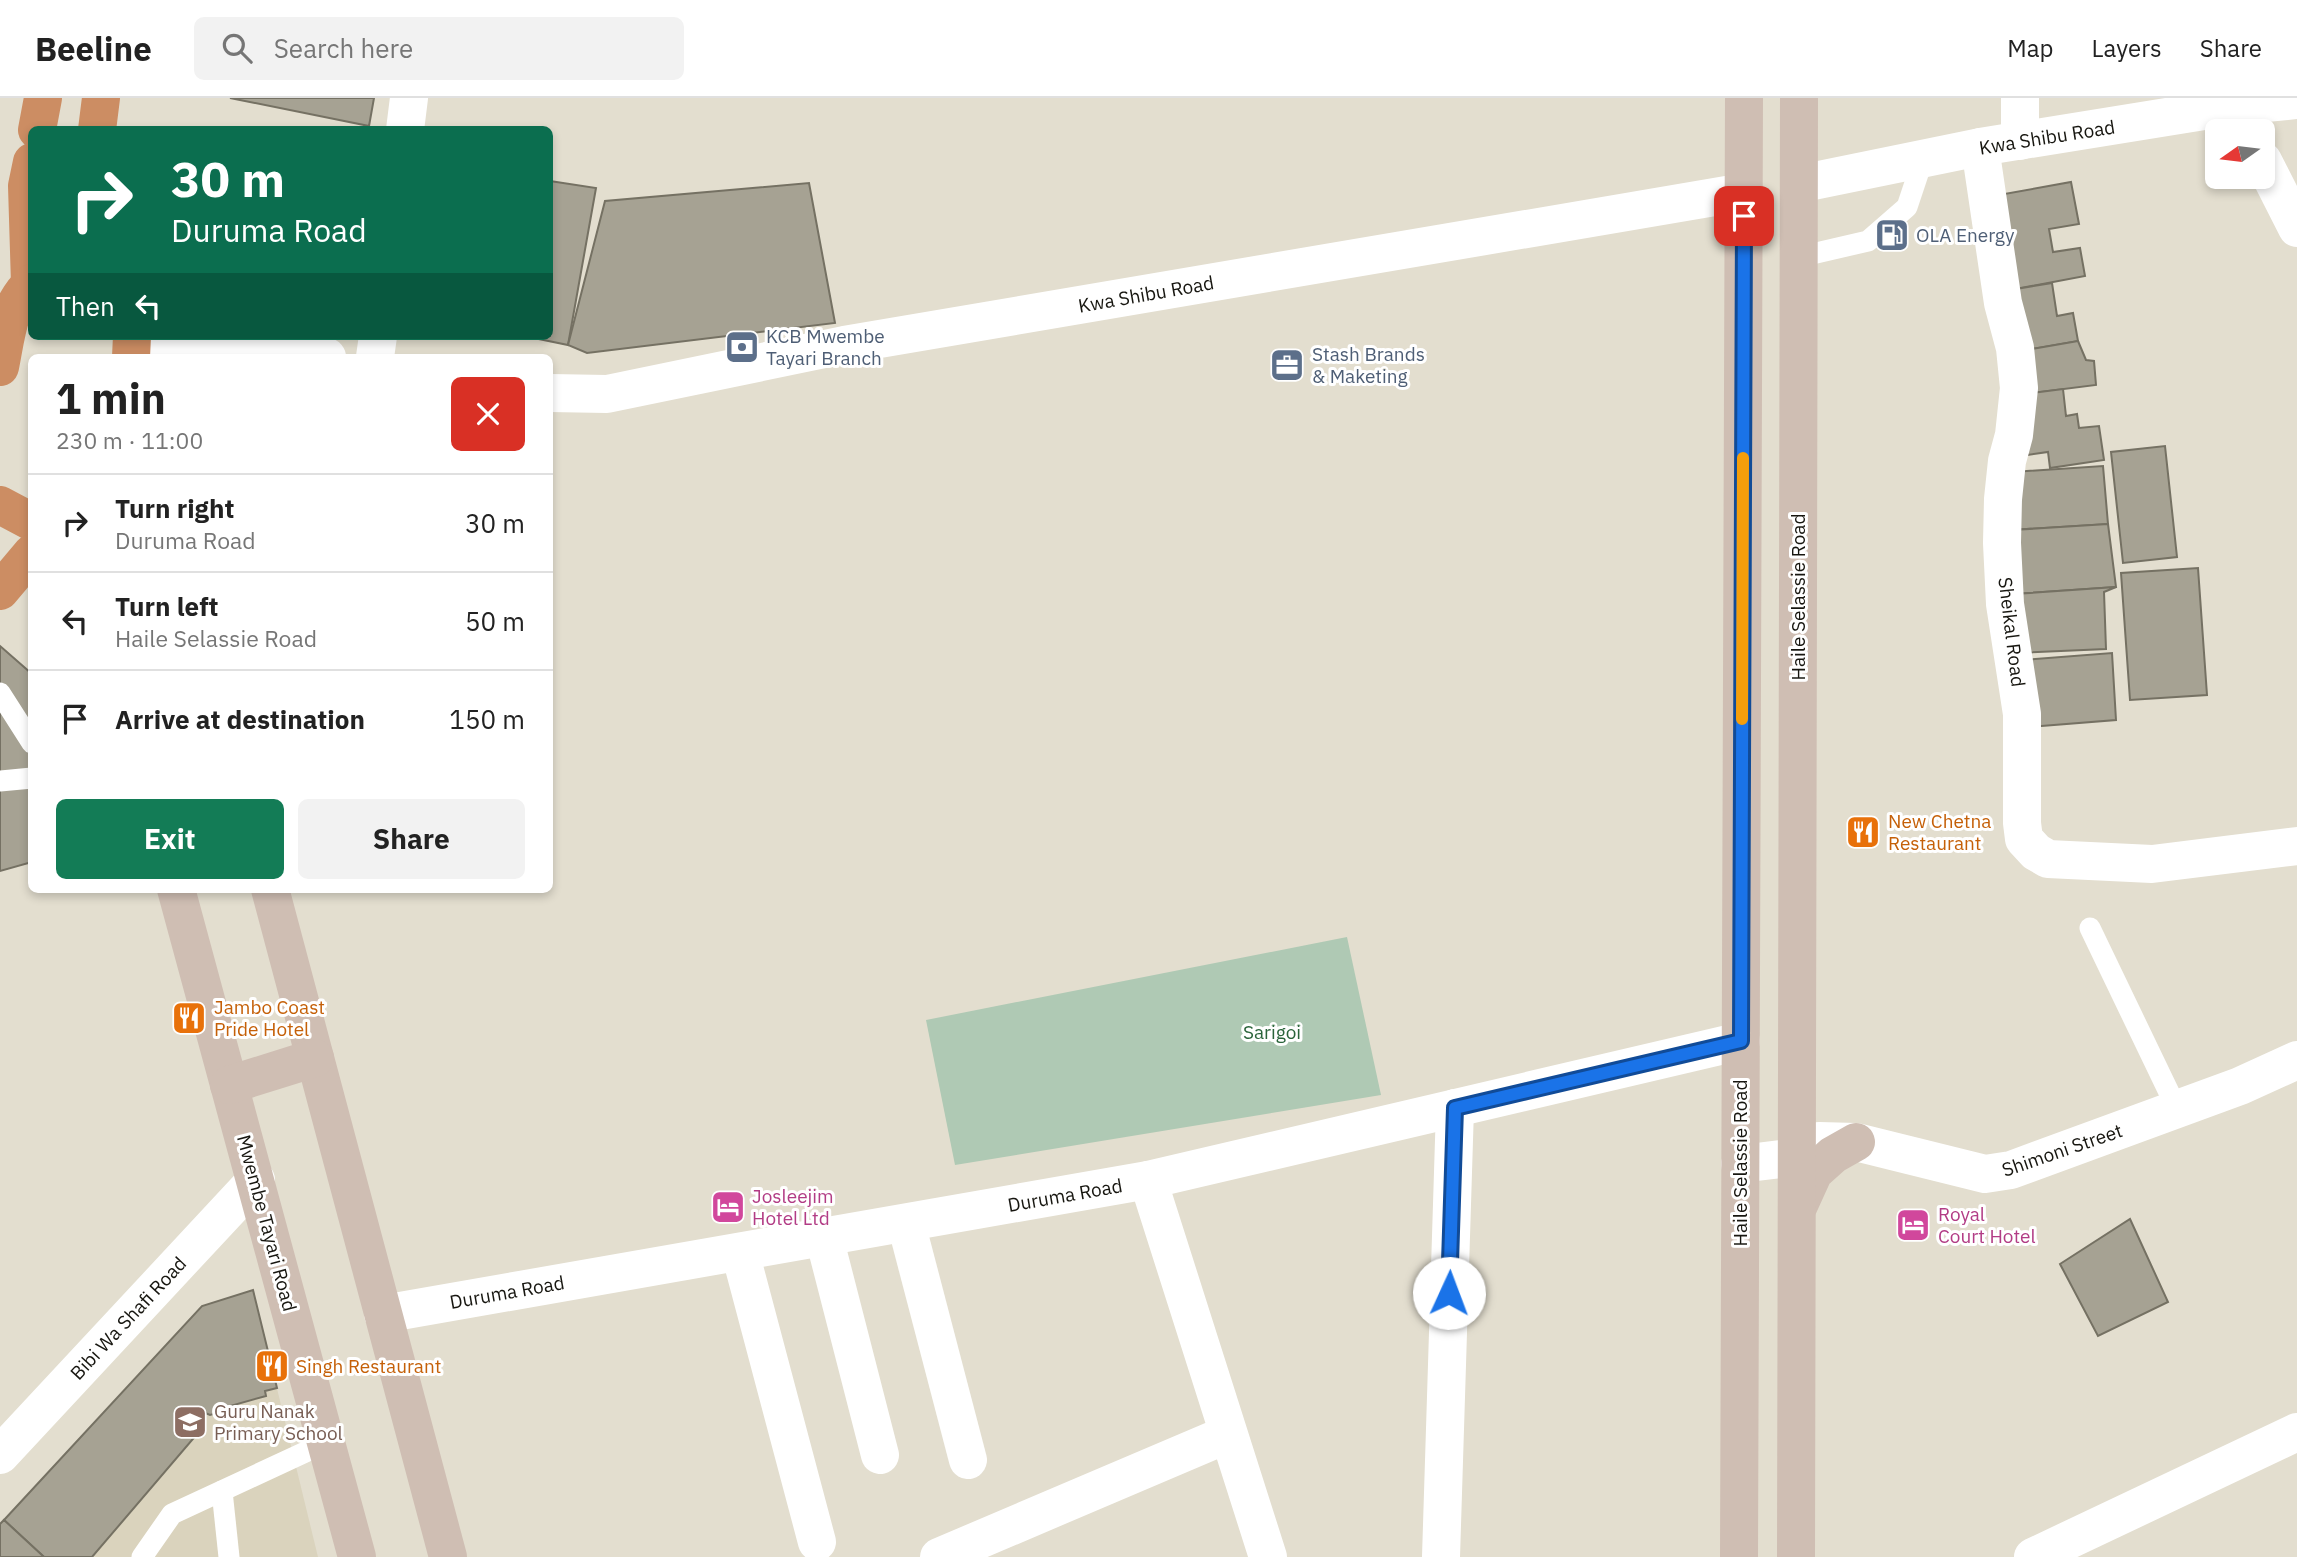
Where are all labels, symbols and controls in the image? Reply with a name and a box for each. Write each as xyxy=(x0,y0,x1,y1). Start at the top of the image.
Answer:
search box xyxy=(194,17,684,80)
text: Beeline xyxy=(35,27,152,70)
icon: search xyxy=(218,29,256,67)
text: Search here xyxy=(274,31,413,65)
text: Map xyxy=(2007,32,2054,64)
text: Layers xyxy=(2092,32,2162,64)
text: Share xyxy=(2200,32,2262,64)
street label: Kwa Shibu Road xyxy=(1977,114,2117,160)
north arrow xyxy=(2205,119,2275,189)
map controls xyxy=(2205,119,2275,189)
text: 30 m xyxy=(171,147,285,210)
icon: right xyxy=(56,154,147,245)
pin xyxy=(1714,186,1774,246)
icon: arrive xyxy=(1725,197,1763,235)
text: Duruma Road xyxy=(171,209,367,251)
fuel station icon: OLA Energy xyxy=(1873,216,1911,254)
place label: OLA Energy xyxy=(1916,223,2015,247)
street label: Kwa Shibu Road xyxy=(1076,270,1216,318)
icon: left xyxy=(129,287,167,325)
text: Then xyxy=(56,289,115,323)
place label: KCB Mwembe Tayari Branch xyxy=(766,324,885,370)
bank icon: KCB Mwembe Tayari Branch xyxy=(723,328,761,366)
place label: Stash Brands & Maketing xyxy=(1312,342,1425,388)
office icon: Stash Brands & Maketing xyxy=(1268,346,1306,384)
text: 1 min xyxy=(56,371,166,426)
button: close xyxy=(451,377,525,451)
text: 230 m · 11:00 xyxy=(56,425,203,455)
text: Turn right xyxy=(115,491,234,525)
icon: right xyxy=(56,504,94,542)
text: 30 m xyxy=(465,506,525,540)
street label: Haile Selassie Road xyxy=(1786,514,1810,680)
text: Duruma Road xyxy=(115,525,256,555)
street label: Sheikal Road xyxy=(1993,576,2031,688)
text: Turn left xyxy=(115,589,218,623)
icon: left xyxy=(56,602,94,640)
text: 50 m xyxy=(465,604,525,638)
text: Haile Selassie Road xyxy=(115,623,317,653)
icon: arrive xyxy=(56,700,94,738)
text: Arrive at destination xyxy=(115,702,365,736)
text: 150 m xyxy=(449,702,525,736)
button: Exit xyxy=(56,799,284,879)
button: Share xyxy=(298,799,525,879)
place label: New Chetna Restaurant xyxy=(1888,809,1991,855)
restaurant icon: New Chetna Restaurant xyxy=(1844,813,1882,851)
place label: Jambo Coast Pride Hotel xyxy=(214,995,325,1041)
restaurant icon: Jambo Coast Pride Hotel xyxy=(170,999,208,1037)
park label: Sarigoi xyxy=(1243,1020,1301,1044)
street label: Haile Selassie Road xyxy=(1728,1080,1752,1246)
street label: Shimoni Street xyxy=(1999,1118,2125,1182)
street label: Mwembe Tayari Road xyxy=(232,1132,302,1314)
street label: Duruma Road xyxy=(1006,1173,1124,1217)
place label: Josleejim Hotel Ltd xyxy=(752,1184,834,1230)
hotel icon: Josleejim Hotel Ltd xyxy=(709,1188,747,1226)
place label: Royal Court Hotel xyxy=(1938,1202,2036,1248)
hotel icon: Royal Court Hotel xyxy=(1894,1206,1932,1244)
street label: Bibi Wa Shafi Road xyxy=(65,1251,191,1385)
position arrow xyxy=(1412,1256,1486,1330)
street label: Duruma Road xyxy=(448,1270,566,1314)
restaurant icon: Singh Restaurant xyxy=(253,1347,291,1385)
place label: Singh Restaurant xyxy=(296,1354,441,1378)
place label: Guru Nanak Primary School xyxy=(214,1399,343,1445)
school or university icon: Guru Nanak Primary School xyxy=(171,1403,209,1441)

